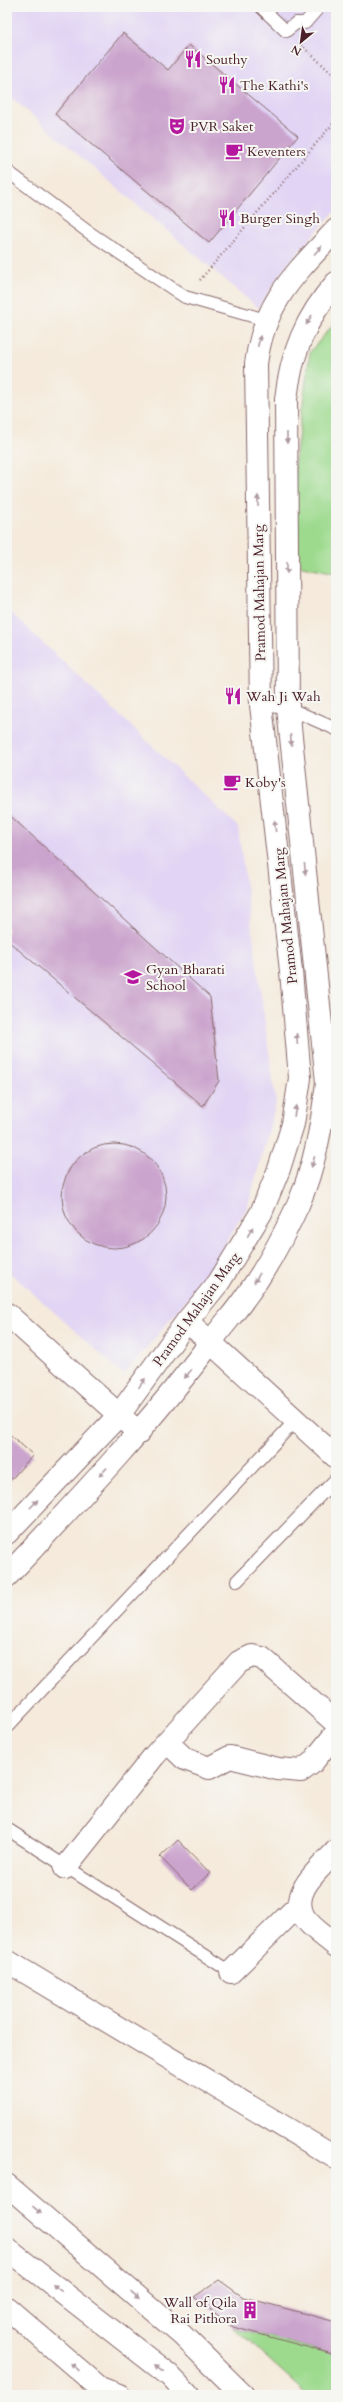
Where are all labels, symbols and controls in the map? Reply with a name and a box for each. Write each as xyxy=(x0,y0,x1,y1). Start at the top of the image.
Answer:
north arrow xyxy=(281,22,321,62)
text: N xyxy=(288,41,304,59)
restaurant icon: Southy xyxy=(183,49,203,69)
place label: Southy xyxy=(206,50,248,69)
restaurant icon: The Kathi's xyxy=(217,75,237,95)
place label: The Kathi's xyxy=(240,76,309,95)
theatre icon: PVR Saket xyxy=(167,116,187,136)
place label: PVR Saket xyxy=(190,117,254,136)
cafe icon: Keventers xyxy=(224,141,244,161)
place label: Keventers xyxy=(247,142,306,161)
restaurant icon: Burger Singh xyxy=(217,208,237,228)
place label: Burger Singh xyxy=(240,209,320,228)
one-way arrow xyxy=(313,245,322,255)
one-way arrow xyxy=(305,314,312,326)
one-way arrow xyxy=(257,335,263,347)
one-way arrow xyxy=(284,432,290,445)
one-way arrow xyxy=(254,495,261,507)
street label: Pramod Mahajan Marg xyxy=(249,524,270,662)
one-way arrow xyxy=(284,562,290,575)
restaurant icon: Wah Ji Wah xyxy=(223,686,243,706)
place label: Wah Ji Wah xyxy=(245,687,321,706)
one-way arrow xyxy=(288,734,294,746)
cafe icon: Koby's xyxy=(222,772,242,792)
place label: Koby's xyxy=(245,773,286,792)
one-way arrow xyxy=(272,820,278,832)
street label: Pramod Mahajan Marg xyxy=(269,847,302,985)
one-way arrow xyxy=(302,863,309,875)
place label: Gyan Bharati School xyxy=(146,960,225,995)
school or university icon: Gyan Bharati School xyxy=(123,967,143,987)
one-way arrow xyxy=(293,1033,300,1045)
one-way arrow xyxy=(292,1104,298,1117)
one-way arrow xyxy=(310,1156,316,1168)
one-way arrow xyxy=(246,1226,253,1238)
street label: Pramod Mahajan Marg xyxy=(148,1248,244,1370)
one-way arrow xyxy=(253,1272,260,1284)
one-way arrow xyxy=(183,1368,192,1379)
one-way arrow xyxy=(138,1378,146,1388)
one-way arrow xyxy=(99,1468,108,1477)
one-way arrow xyxy=(29,1500,38,1509)
one-way arrow xyxy=(31,2206,42,2215)
one-way arrow xyxy=(52,2284,63,2292)
one-way arrow xyxy=(130,2290,140,2299)
place label: Wall of Qila Rai Pithora xyxy=(162,2293,237,2328)
building icon: Wall of Qila Rai Pithora xyxy=(240,2300,260,2320)
one-way arrow xyxy=(70,2362,80,2371)
one-way arrow xyxy=(155,2363,166,2372)

